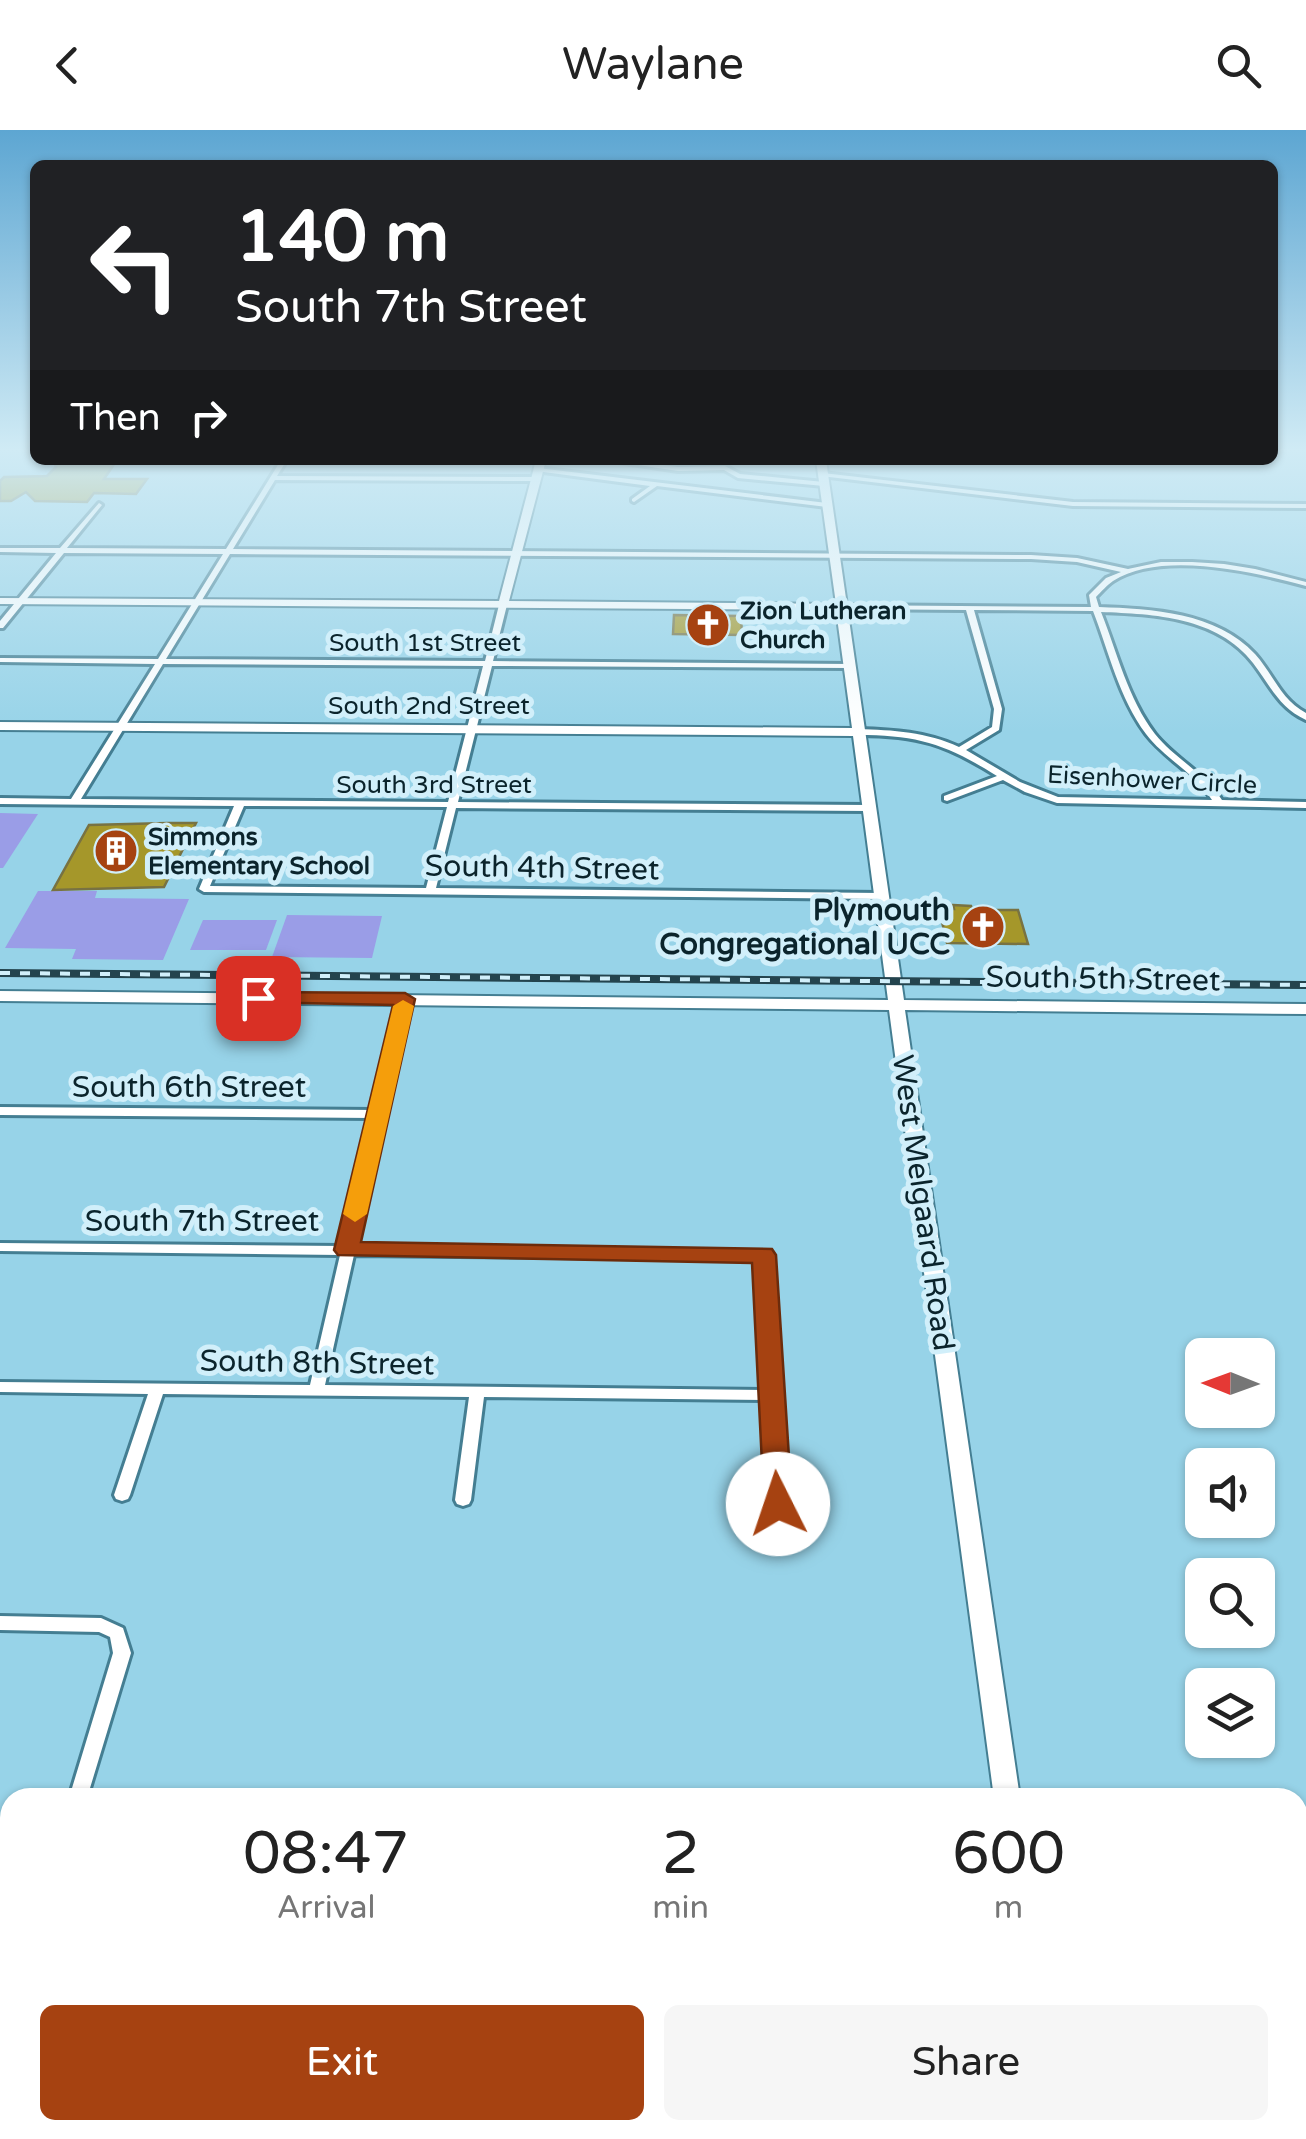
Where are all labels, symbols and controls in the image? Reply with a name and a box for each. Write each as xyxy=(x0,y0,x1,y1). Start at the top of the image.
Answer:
icon: back xyxy=(40,38,95,93)
text: Waylane xyxy=(562,38,744,92)
icon: search xyxy=(1211,38,1266,93)
text: 140 m xyxy=(235,196,449,280)
icon: left xyxy=(70,200,200,330)
text: South 7th Street xyxy=(235,281,587,335)
icon: right xyxy=(181,390,236,445)
text: Then xyxy=(70,395,161,441)
place label: Zion Lutheran Church xyxy=(740,596,907,655)
church icon: Zion Lutheran Church xyxy=(685,602,731,648)
street label: South 1st Street xyxy=(329,628,522,658)
street label: South 2nd Street xyxy=(328,691,530,721)
street label: Eisenhower Circle xyxy=(1046,760,1258,800)
street label: South 3rd Street xyxy=(336,770,532,800)
place label: Simmons Elementary School xyxy=(148,822,370,881)
building icon: Simmons Elementary School xyxy=(93,828,139,874)
street label: South 4th Street xyxy=(424,847,660,889)
place label: Plymouth Congregational UCC xyxy=(659,892,950,963)
church icon: Plymouth Congregational UCC xyxy=(960,904,1006,950)
pin xyxy=(216,956,301,1041)
street label: South 5th Street xyxy=(985,958,1221,1000)
icon: arrive xyxy=(231,971,286,1026)
street label: West Melgaard Road xyxy=(884,1053,962,1353)
street label: South 6th Street xyxy=(72,1069,306,1106)
street label: South 7th Street xyxy=(85,1203,319,1240)
north arrow xyxy=(1185,1338,1275,1428)
map controls xyxy=(1185,1338,1275,1758)
street label: South 8th Street xyxy=(199,1342,435,1384)
button: sound xyxy=(1185,1448,1275,1538)
position arrow xyxy=(726,1452,830,1556)
button: search xyxy=(1185,1558,1275,1648)
button: layers xyxy=(1185,1668,1275,1758)
text: 08:47 xyxy=(243,1818,409,1890)
text: 2 xyxy=(662,1818,699,1890)
text: 600 xyxy=(952,1818,1065,1890)
text: Arrival xyxy=(277,1889,376,1927)
text: min xyxy=(652,1889,709,1927)
text: m xyxy=(994,1889,1023,1927)
button: Exit xyxy=(40,2005,644,2120)
button: Share xyxy=(664,2005,1268,2120)

